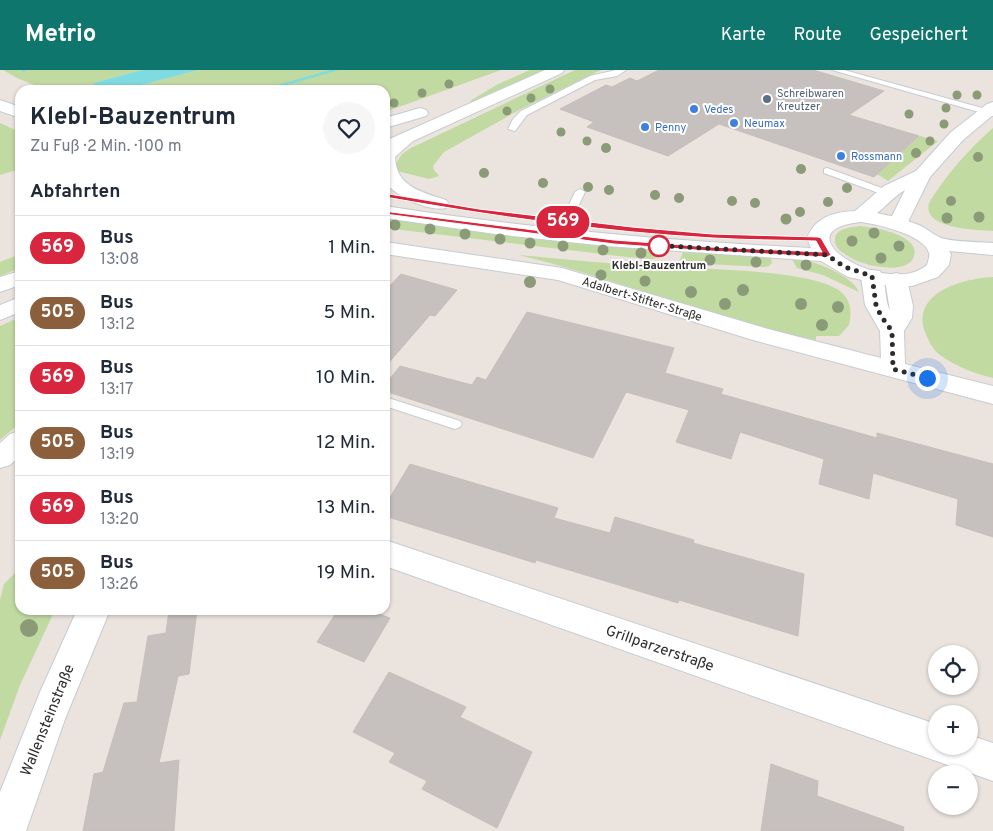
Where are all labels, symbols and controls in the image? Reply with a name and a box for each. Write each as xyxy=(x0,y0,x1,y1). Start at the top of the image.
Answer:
text: Metrio xyxy=(25,20,96,50)
text: Karte xyxy=(721,24,766,47)
text: Route xyxy=(794,24,842,47)
text: Gespeichert xyxy=(870,24,968,47)
place label: Schreibwaren Kreutzer xyxy=(777,87,844,114)
marker: Schreibwaren Kreutzer xyxy=(761,93,773,105)
button: heart xyxy=(323,102,375,154)
text: Klebl-Bauzentrum xyxy=(30,103,236,133)
marker: Vedes xyxy=(688,103,700,115)
place label: Vedes xyxy=(704,103,733,117)
marker: Neumax xyxy=(728,117,740,129)
place label: Neumax xyxy=(744,117,785,131)
marker: Penny xyxy=(639,121,651,133)
place label: Penny xyxy=(655,121,686,135)
text: Zu Fuß · 2 Min. · 100 m xyxy=(30,137,181,157)
marker: Rossmann xyxy=(835,150,847,162)
place label: Rossmann xyxy=(851,150,902,164)
text: Abfahrten xyxy=(30,180,120,204)
line badge: 569 xyxy=(534,206,592,238)
text: 569 xyxy=(546,210,580,233)
text: Bus xyxy=(100,226,134,250)
marker: Klebl-Bauzentrum xyxy=(648,235,670,257)
text: 569 xyxy=(41,236,74,259)
text: 1 Min. xyxy=(328,236,375,260)
text: 13:08 xyxy=(100,250,139,270)
place label: Klebl-Bauzentrum xyxy=(612,259,706,273)
street label: Adalbert-Stifter-Straße xyxy=(580,274,704,326)
text: Bus xyxy=(100,291,134,315)
text: 505 xyxy=(41,301,74,324)
text: 5 Min. xyxy=(324,301,375,325)
text: 13:12 xyxy=(100,315,135,335)
text: Bus xyxy=(100,356,134,380)
text: 569 xyxy=(41,366,74,389)
text: 10 Min. xyxy=(316,366,375,390)
your location xyxy=(915,366,940,391)
text: 13:17 xyxy=(100,380,133,400)
text: Bus xyxy=(100,421,134,445)
text: 505 xyxy=(41,431,74,454)
text: 12 Min. xyxy=(317,431,375,455)
text: 13:19 xyxy=(100,445,135,465)
text: Bus xyxy=(100,486,134,510)
text: 569 xyxy=(41,496,74,519)
text: 13 Min. xyxy=(317,496,375,520)
text: 13:20 xyxy=(100,510,139,530)
text: Bus xyxy=(100,551,134,575)
text: 505 xyxy=(41,561,74,584)
text: 19 Min. xyxy=(317,561,375,585)
text: 13:26 xyxy=(100,575,139,595)
street label: Grillparzerstraße xyxy=(603,622,716,677)
map controls xyxy=(928,645,978,815)
button: locate xyxy=(928,645,978,695)
street label: Wallensteinstraße xyxy=(17,662,80,779)
button: + xyxy=(928,705,978,755)
button: − xyxy=(928,765,978,815)

